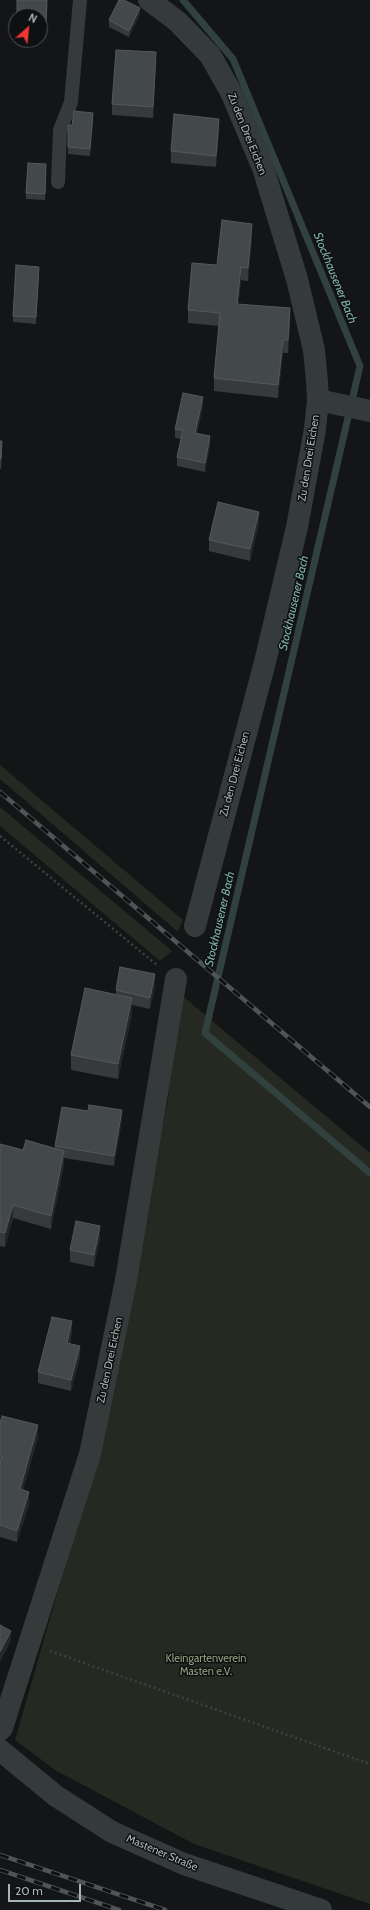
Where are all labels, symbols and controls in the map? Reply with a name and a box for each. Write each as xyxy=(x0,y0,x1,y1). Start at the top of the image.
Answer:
north arrow xyxy=(8,8,48,48)
text: N xyxy=(26,10,40,26)
street label: Zu den Drei Eichen xyxy=(225,91,269,177)
water label: Stockhausener Bach xyxy=(310,230,360,326)
street label: Zu den Drei Eichen xyxy=(296,414,322,502)
water label: Stockhausener Bach xyxy=(276,554,312,652)
street label: Zu den Drei Eichen xyxy=(217,730,253,818)
water label: Stockhausener Bach xyxy=(202,870,238,968)
street label: Zu den Drei Eichen xyxy=(94,1316,126,1404)
park label: Kleingartenverein Masten e.V. xyxy=(166,1652,246,1678)
street label: Mastener Straße xyxy=(124,1832,200,1874)
scale bar xyxy=(10,1876,83,1902)
text: 20 m xyxy=(15,1883,43,1898)

